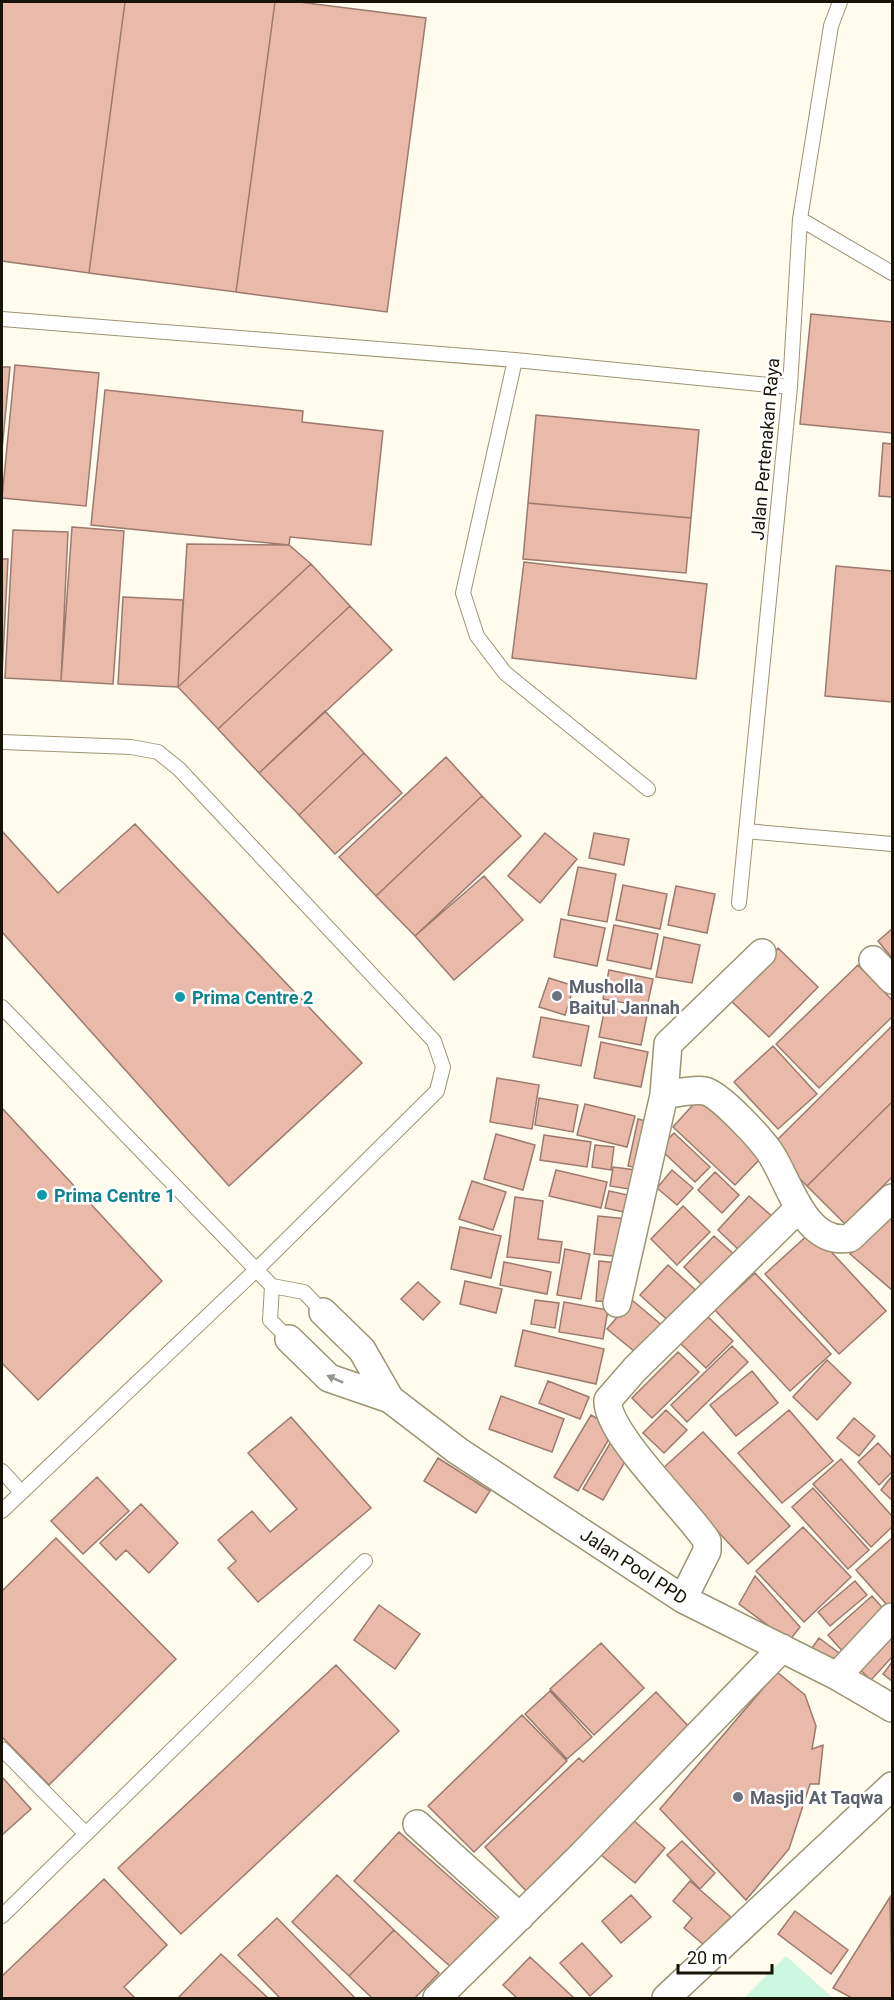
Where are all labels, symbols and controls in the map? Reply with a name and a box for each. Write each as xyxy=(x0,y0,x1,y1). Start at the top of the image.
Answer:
street label: Jalan Pertenakan Raya xyxy=(747,357,783,541)
place label: Musholla Baitul Jannah xyxy=(569,976,680,1018)
place label: Prima Centre 2 xyxy=(192,987,313,1008)
marker: Musholla Baitul Jannah xyxy=(550,989,564,1003)
marker: Prima Centre 2 xyxy=(173,990,187,1004)
place label: Prima Centre 1 xyxy=(54,1185,175,1206)
marker: Prima Centre 1 xyxy=(35,1188,49,1202)
one-way arrow xyxy=(326,1374,344,1384)
street label: Jalan Pool PPD xyxy=(577,1524,691,1608)
place label: Masjid At Taqwa xyxy=(750,1787,884,1808)
marker: Masjid At Taqwa xyxy=(731,1790,745,1804)
scale bar xyxy=(678,1937,772,1975)
text: 20 m xyxy=(687,1947,727,1968)

